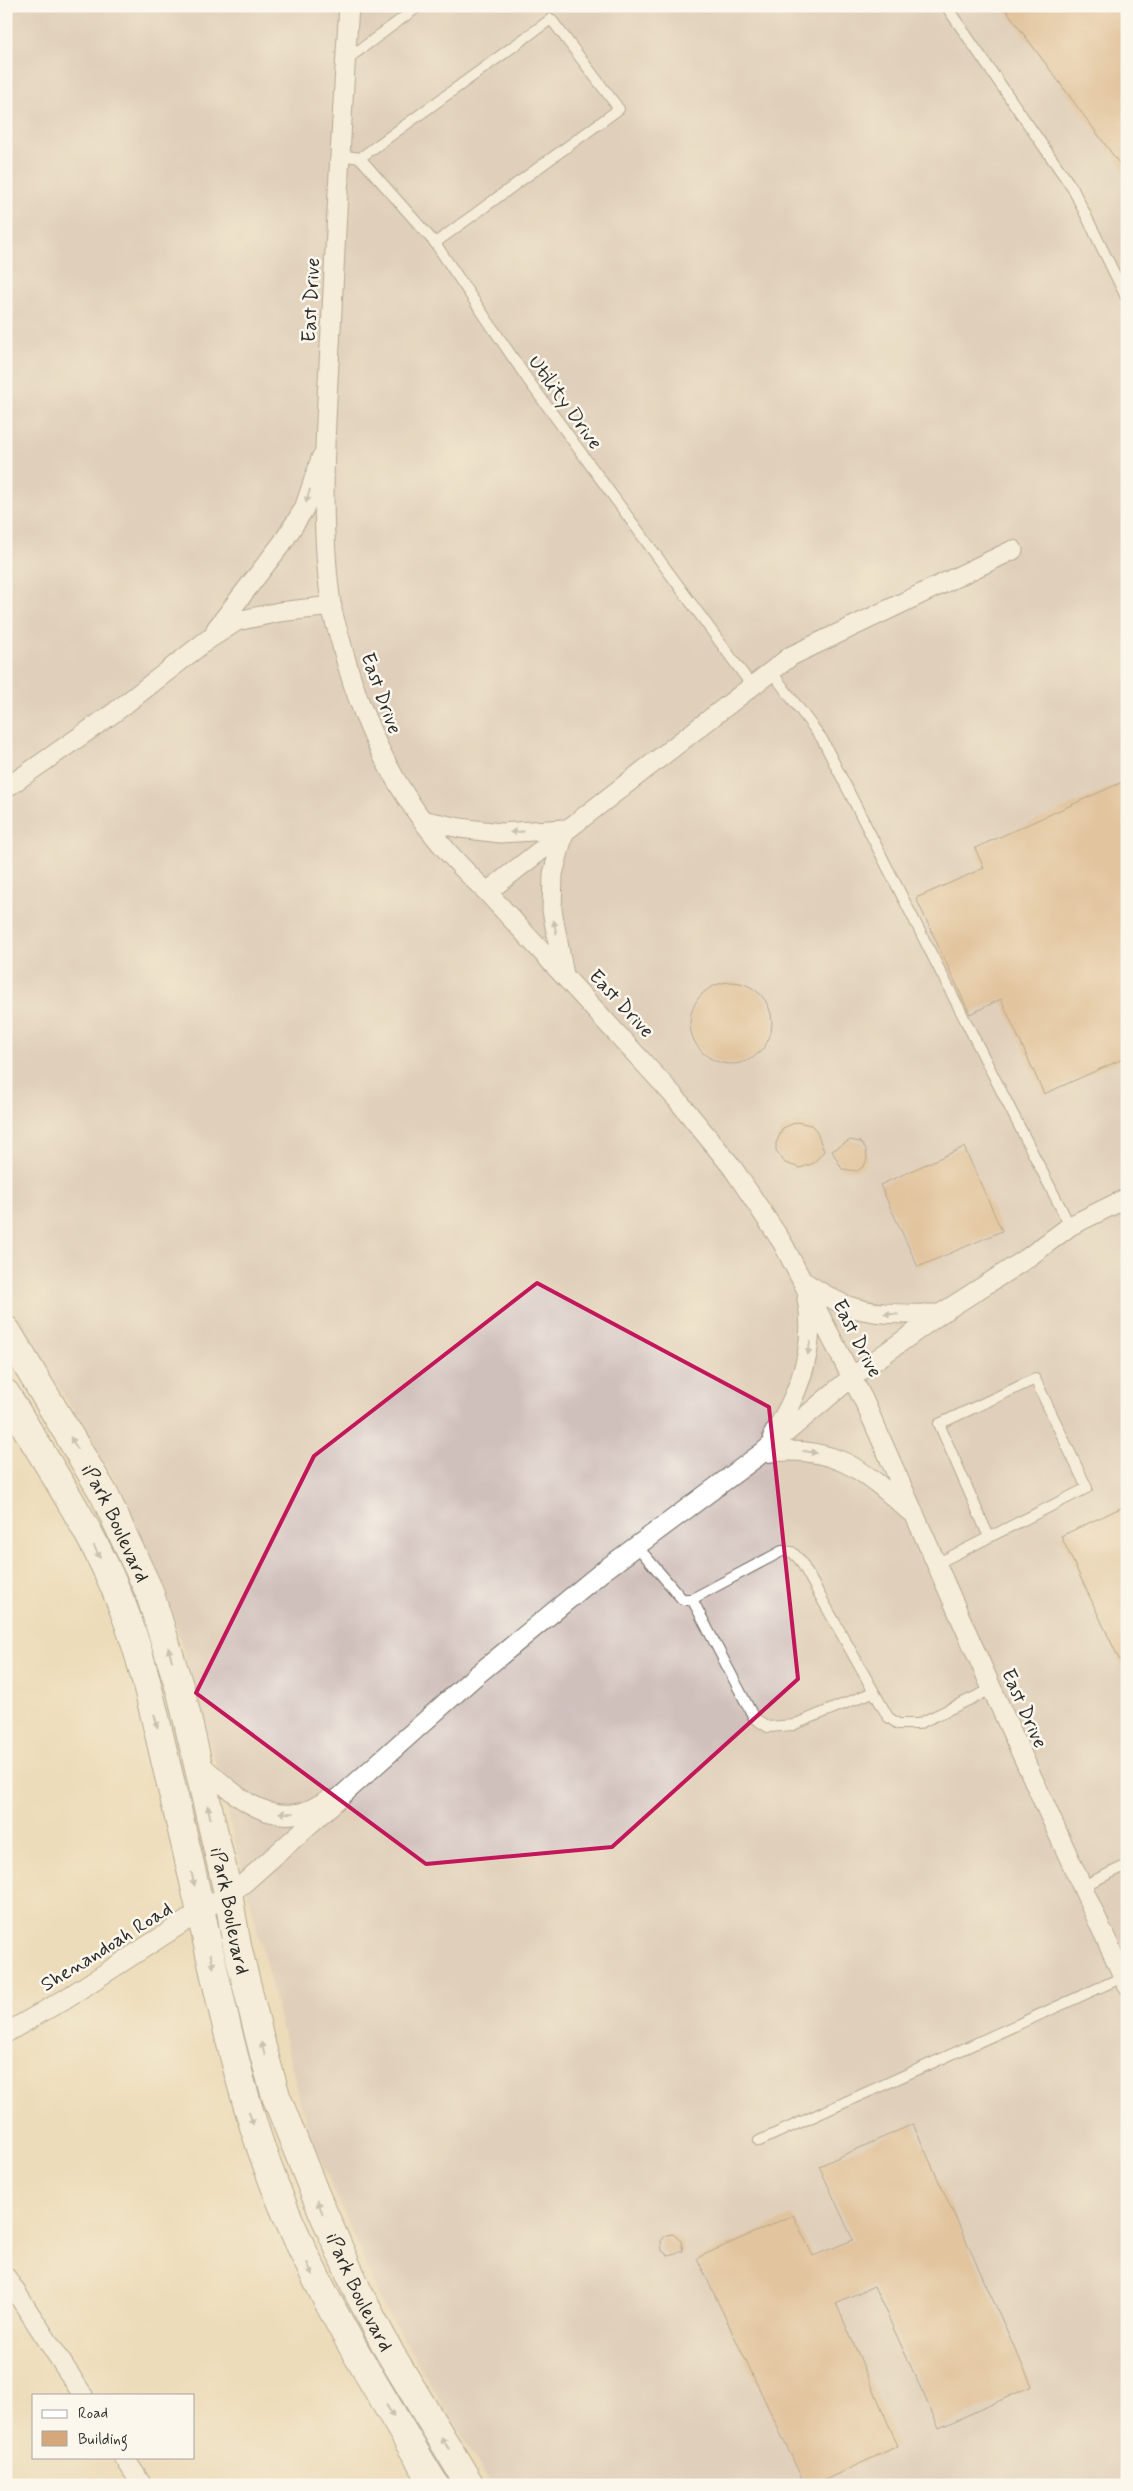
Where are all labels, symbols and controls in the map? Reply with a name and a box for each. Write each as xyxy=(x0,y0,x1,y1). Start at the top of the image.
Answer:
street label: East Drive xyxy=(296,257,327,343)
street label: Utility Drive xyxy=(521,350,608,456)
one-way arrow xyxy=(303,489,311,504)
street label: East Drive xyxy=(353,649,408,738)
one-way arrow xyxy=(509,828,525,836)
one-way arrow xyxy=(551,919,559,934)
street label: East Drive xyxy=(582,964,660,1044)
street label: East Drive xyxy=(825,1295,888,1383)
one-way arrow xyxy=(883,1309,899,1317)
one-way arrow xyxy=(804,1340,812,1356)
one-way arrow xyxy=(69,1437,78,1450)
one-way arrow xyxy=(803,1448,819,1456)
street label: iPark Boulevard xyxy=(74,1459,155,1587)
one-way arrow xyxy=(93,1544,101,1559)
one-way arrow xyxy=(166,1646,174,1661)
street label: East Drive xyxy=(994,1664,1053,1753)
one-way arrow xyxy=(152,1713,160,1728)
one-way arrow xyxy=(205,1804,213,1819)
one-way arrow xyxy=(278,1809,294,1817)
street label: iPark Boulevard xyxy=(203,1844,256,1977)
one-way arrow xyxy=(189,1872,197,1887)
street label: Shenandoah Road xyxy=(36,1896,178,1999)
one-way arrow xyxy=(208,1953,216,1968)
one-way arrow xyxy=(258,2041,266,2056)
one-way arrow xyxy=(248,2111,256,2126)
one-way arrow xyxy=(316,2200,324,2214)
street label: iPark Boulevard xyxy=(318,2228,399,2357)
one-way arrow xyxy=(306,2262,314,2277)
legend xyxy=(32,2394,195,2458)
text: Road xyxy=(78,2404,108,2424)
one-way arrow xyxy=(385,2405,394,2418)
text: Building xyxy=(78,2430,128,2451)
one-way arrow xyxy=(440,2437,449,2450)

